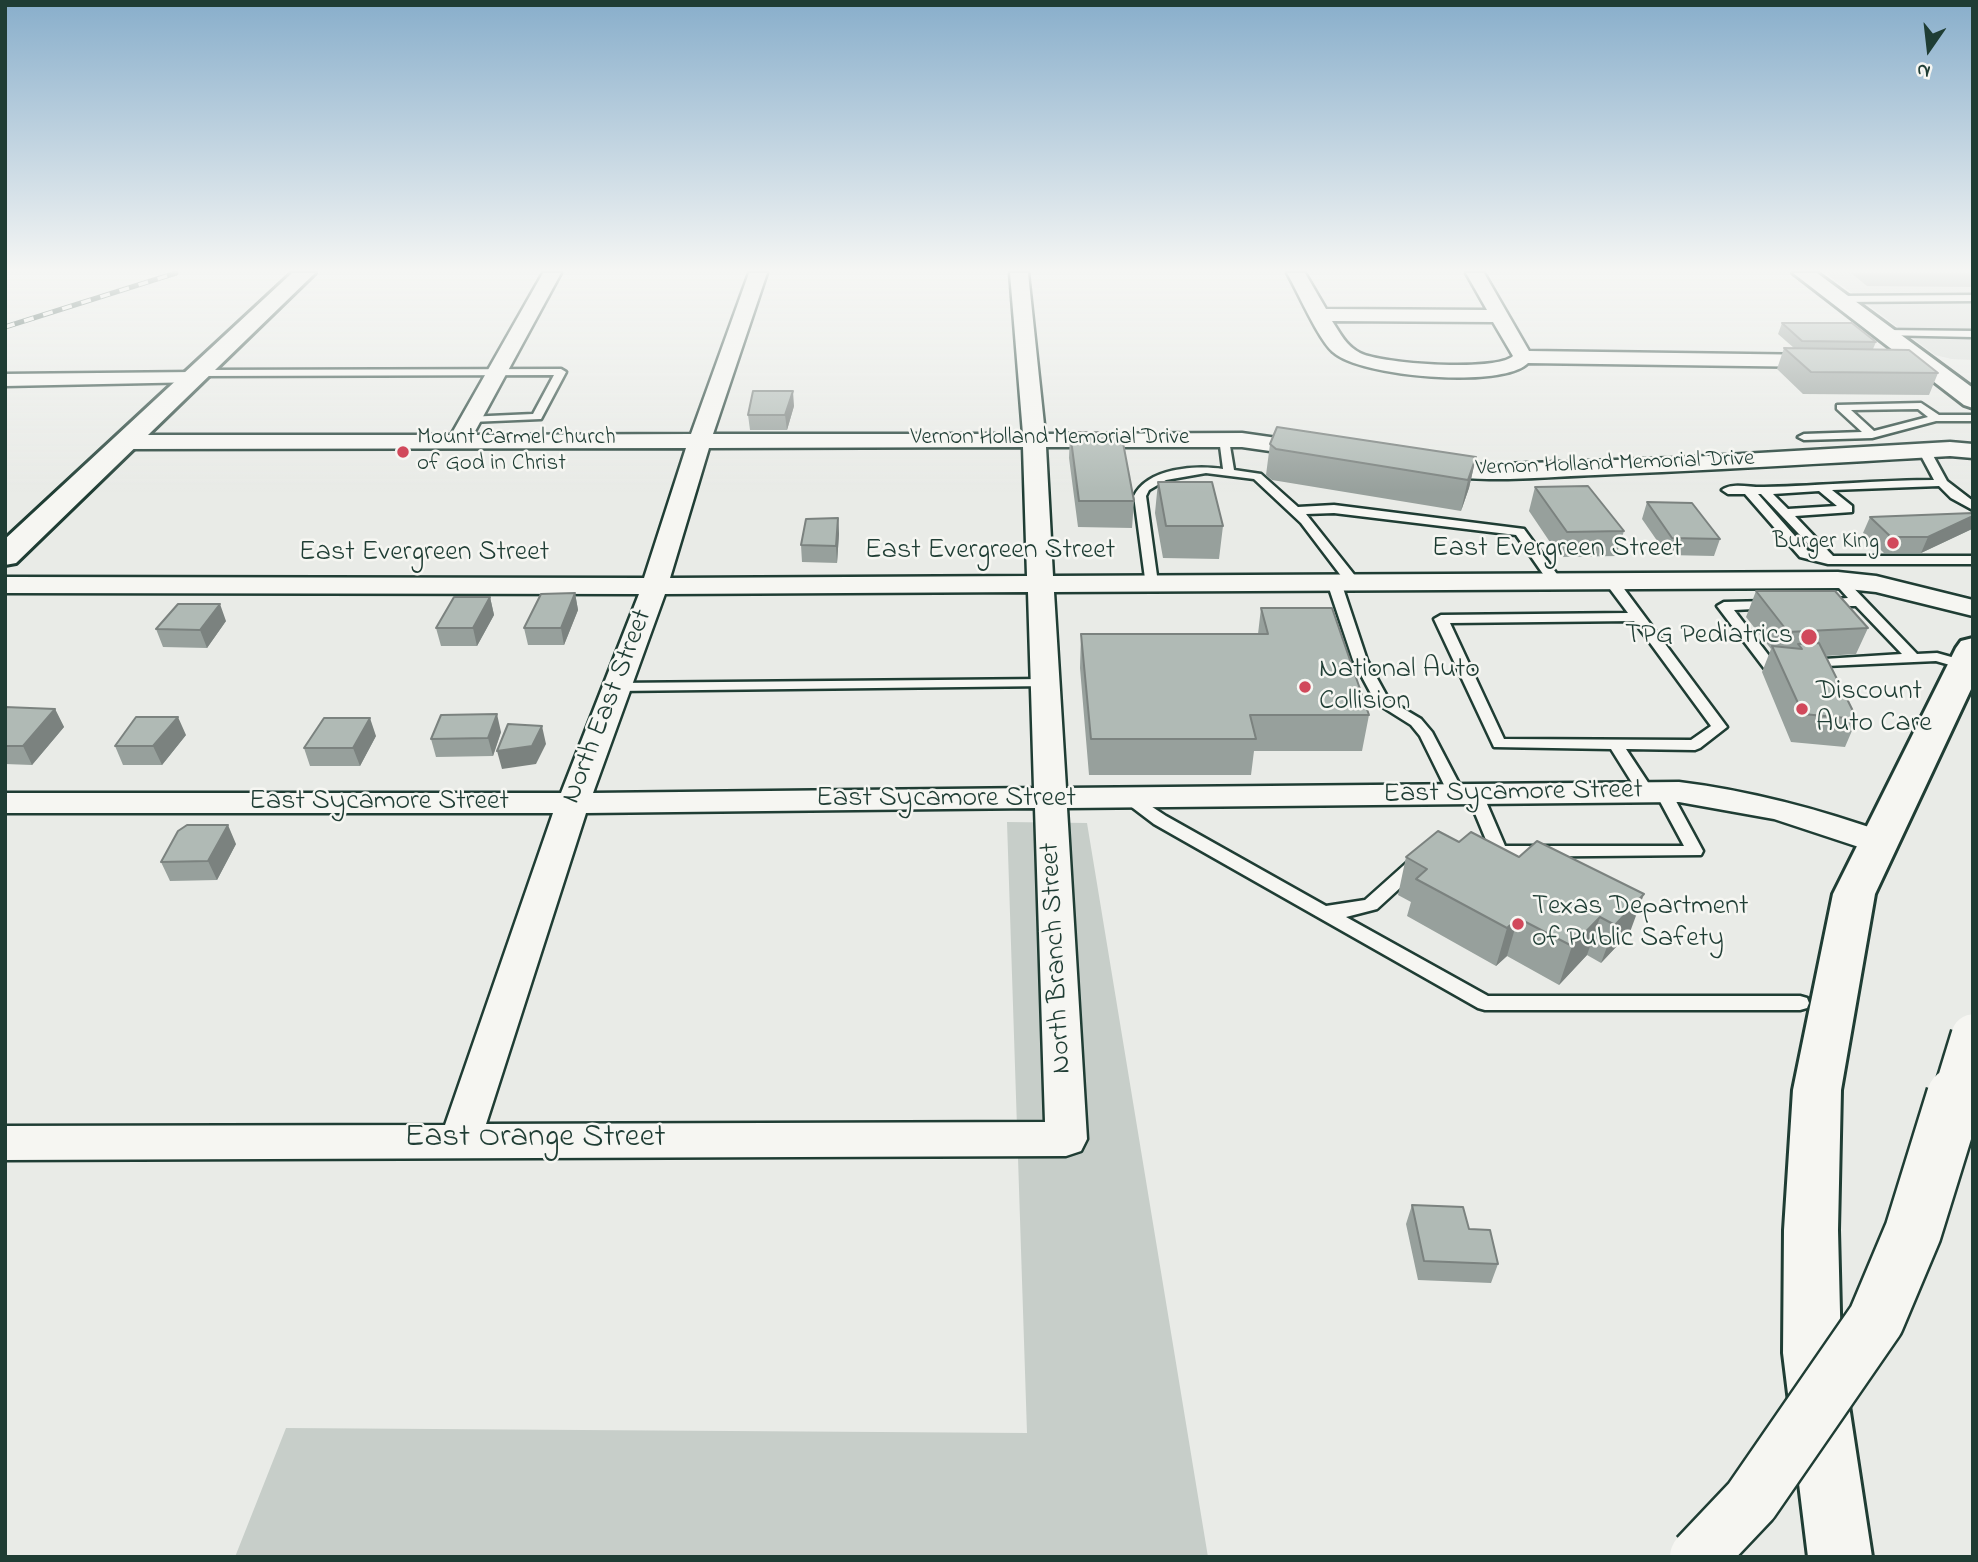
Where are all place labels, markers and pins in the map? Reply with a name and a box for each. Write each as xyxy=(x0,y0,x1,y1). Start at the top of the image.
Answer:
place label: Mount Carmel Church of God in Christ xyxy=(417,425,616,479)
marker: Mount Carmel Church of God in Christ xyxy=(395,444,411,460)
place label: Burger King xyxy=(1773,529,1879,557)
marker: Burger King xyxy=(1885,535,1901,551)
place label: TPG Pediatrics xyxy=(1625,620,1793,654)
marker: TPG Pediatrics xyxy=(1799,627,1819,647)
place label: National Auto Collision xyxy=(1319,654,1480,720)
place label: Discount Auto Care xyxy=(1816,676,1932,742)
marker: National Auto Collision xyxy=(1297,679,1313,695)
marker: Discount Auto Care xyxy=(1794,701,1810,717)
place label: Texas Department of Public Safety xyxy=(1532,891,1749,957)
marker: Texas Department of Public Safety xyxy=(1510,916,1526,932)

